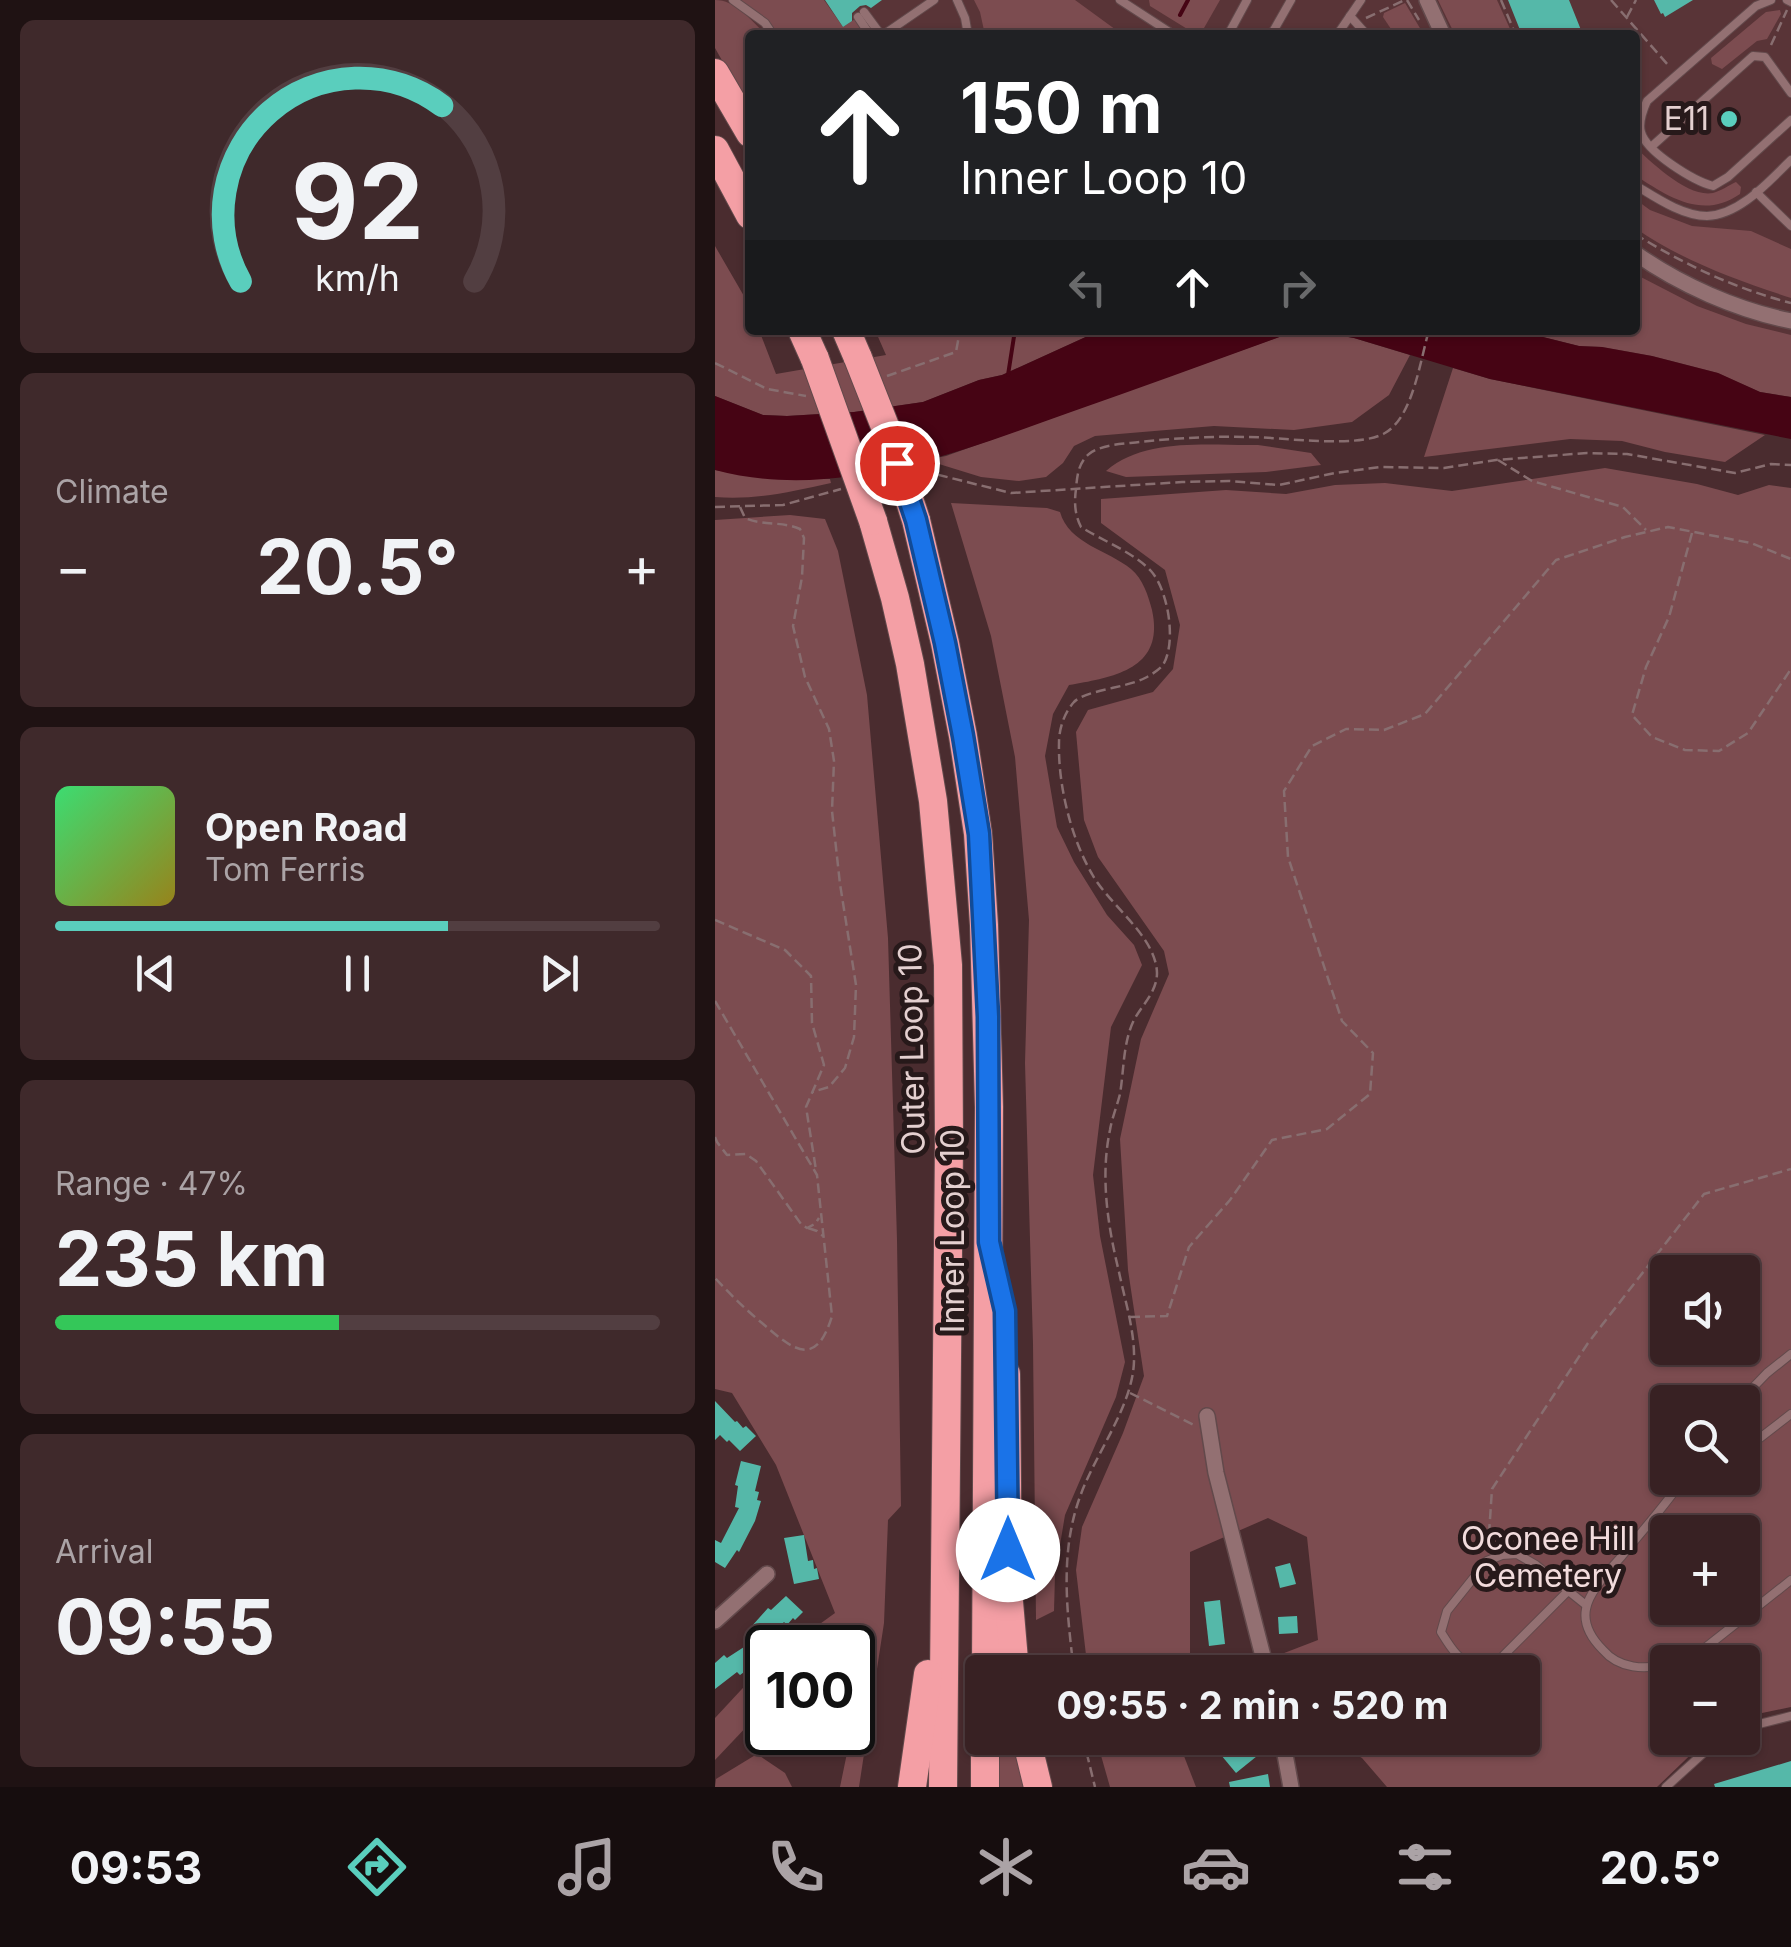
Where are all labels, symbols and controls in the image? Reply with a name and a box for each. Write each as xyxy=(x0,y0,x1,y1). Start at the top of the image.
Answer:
text: 150 m xyxy=(960,65,1163,150)
icon: ahead xyxy=(795,70,925,200)
place label: E11 xyxy=(1664,99,1709,138)
marker: E11 xyxy=(1718,108,1740,130)
text: 92 xyxy=(291,138,424,264)
text: Inner Loop 10 xyxy=(960,150,1247,205)
text: km/h xyxy=(315,256,400,300)
icon: left xyxy=(1060,260,1115,315)
icon: ahead xyxy=(1165,260,1220,315)
icon: right xyxy=(1270,260,1325,315)
pin xyxy=(855,421,940,506)
icon: arrive xyxy=(870,436,925,491)
text: Climate xyxy=(55,472,169,511)
text: 20.5° xyxy=(256,521,459,612)
text: − xyxy=(55,534,91,600)
text: + xyxy=(624,534,660,600)
text: Open Road xyxy=(205,804,408,850)
text: Tom Ferris xyxy=(205,850,365,889)
street label: Outer Loop 10 xyxy=(890,943,933,1155)
icon: previous xyxy=(128,946,183,1001)
icon: pause xyxy=(330,946,385,1001)
icon: next xyxy=(532,946,587,1001)
street label: Inner Loop 10 xyxy=(933,1129,972,1333)
text: Range · 47% xyxy=(55,1164,248,1203)
text: 235 km xyxy=(55,1213,328,1304)
map controls xyxy=(1650,1255,1760,1755)
button: sound xyxy=(1650,1255,1760,1365)
button: search xyxy=(1650,1385,1760,1495)
position arrow xyxy=(956,1498,1060,1602)
button: + xyxy=(1650,1515,1760,1625)
park label: Oconee Hill Cemetery xyxy=(1461,1519,1635,1595)
text: Arrival xyxy=(55,1532,153,1571)
text: 09:55 xyxy=(55,1581,275,1672)
speed limit sign: 100 xyxy=(745,1625,875,1755)
button: − xyxy=(1650,1645,1760,1755)
text: 09:55 · 2 min · 520 m xyxy=(1056,1682,1449,1728)
icon: directions xyxy=(342,1832,412,1902)
icon: music xyxy=(552,1832,622,1902)
icon: phone xyxy=(761,1832,831,1902)
icon: climate xyxy=(971,1832,1041,1902)
icon: car xyxy=(1181,1832,1251,1902)
icon: filters xyxy=(1390,1832,1460,1902)
text: 09:53 xyxy=(70,1840,202,1895)
text: 20.5° xyxy=(1600,1840,1721,1895)

